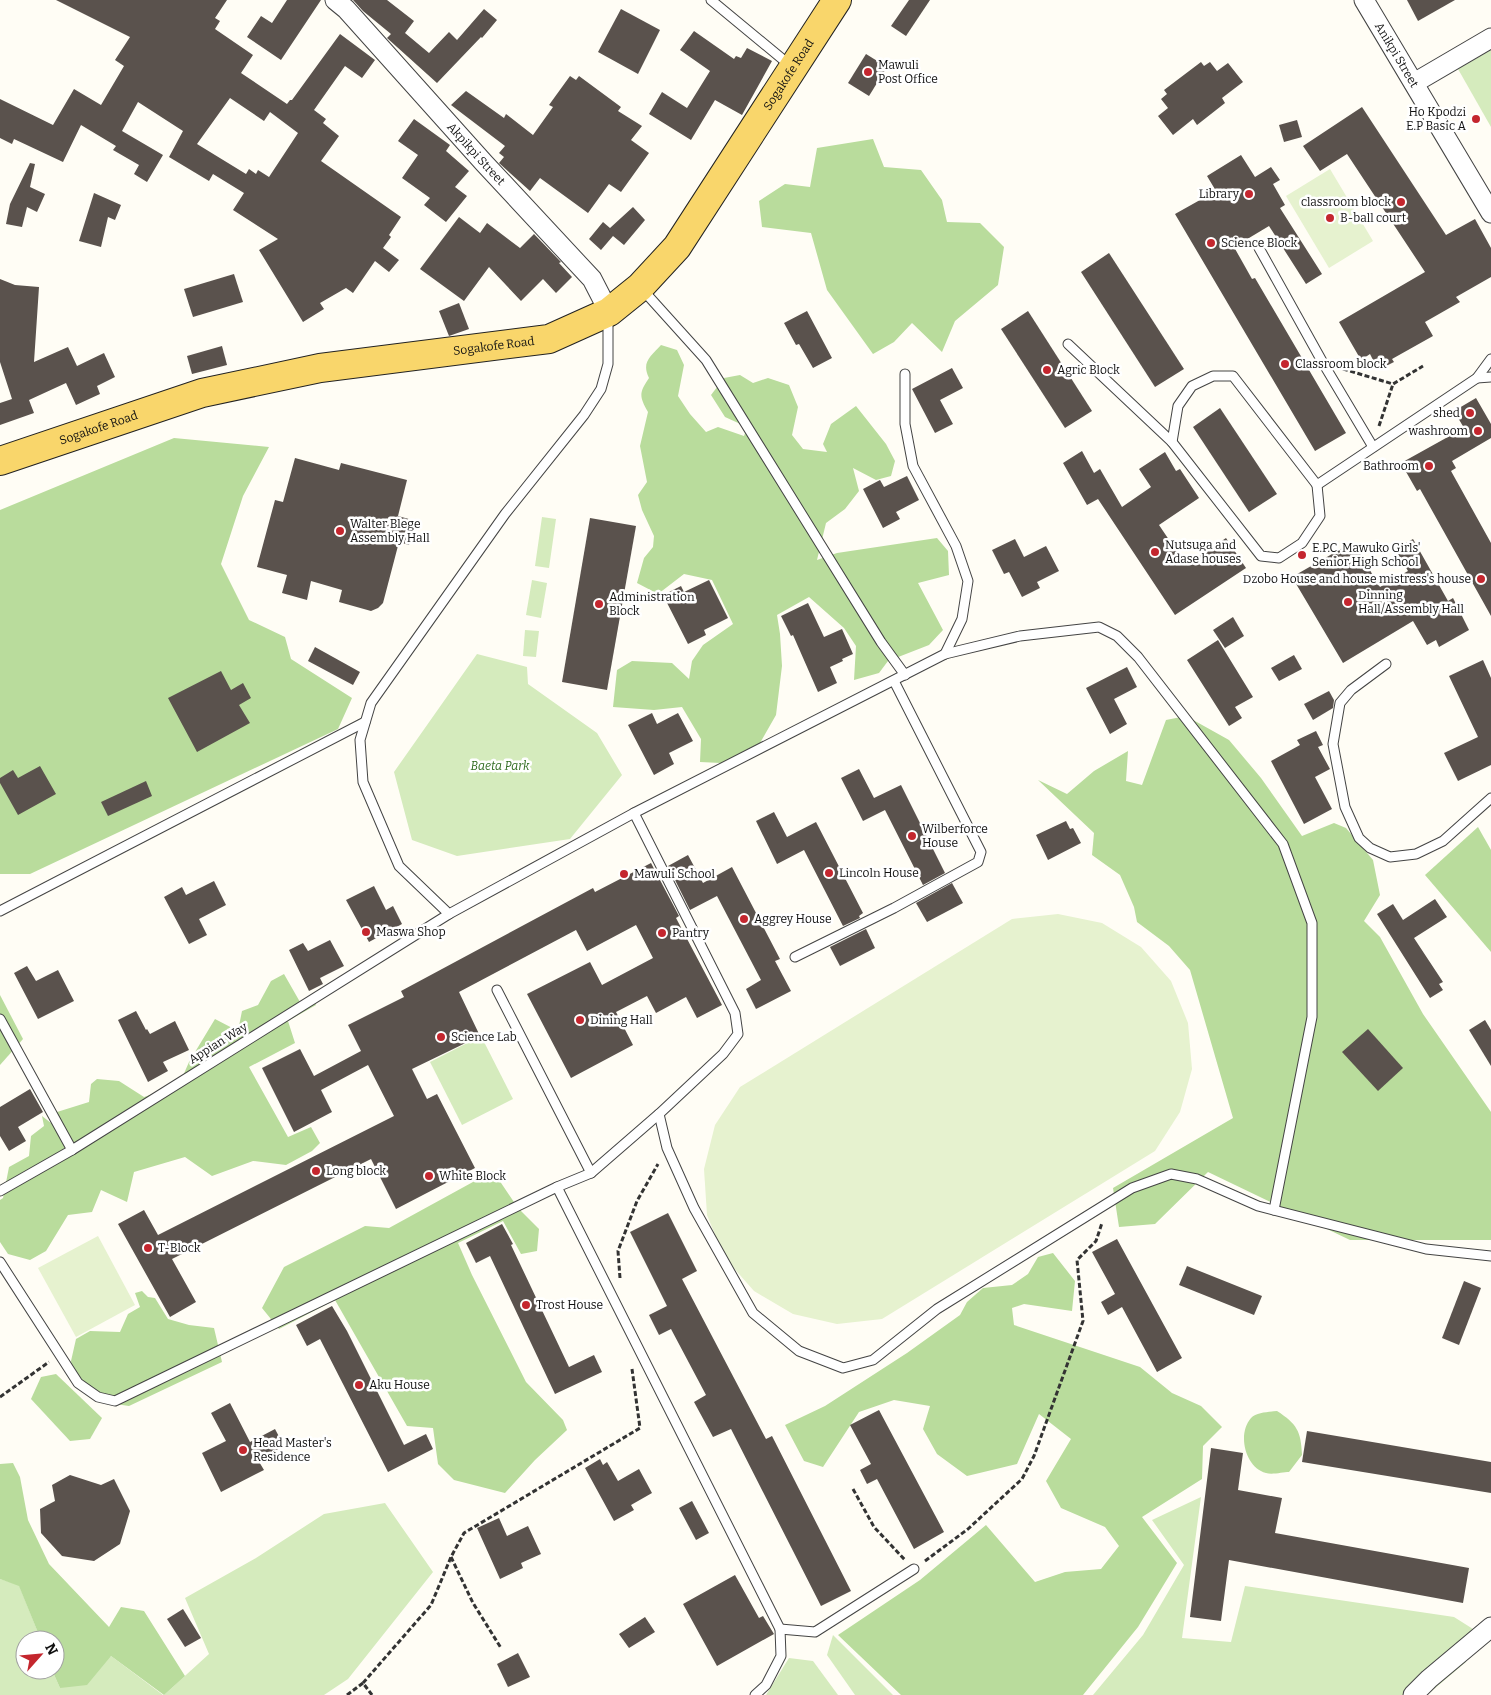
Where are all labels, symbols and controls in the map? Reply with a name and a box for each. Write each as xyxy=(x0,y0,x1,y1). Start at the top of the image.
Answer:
street label: Anikpi Street xyxy=(1372,20,1422,91)
street label: Sogakofe Road xyxy=(761,37,817,113)
place label: Mawuli Post Office xyxy=(878,58,938,86)
marker: Mawuli Post Office xyxy=(862,66,874,78)
place label: Ho Kpodzi E.P Basic A xyxy=(1406,105,1466,133)
marker: Ho Kpodzi E.P Basic A xyxy=(1470,113,1482,125)
street label: Akpikpi Street xyxy=(444,120,508,189)
place label: Library xyxy=(1199,187,1240,201)
marker: Library xyxy=(1243,188,1255,200)
place label: classroom block xyxy=(1301,195,1391,209)
marker: classroom block xyxy=(1395,196,1407,208)
place label: B-ball court xyxy=(1340,211,1407,225)
marker: B-ball court xyxy=(1324,212,1336,224)
place label: Science Block xyxy=(1221,236,1298,250)
marker: Science Block xyxy=(1205,237,1217,249)
street label: Sogakofe Road xyxy=(452,334,535,358)
place label: Classroom block xyxy=(1295,357,1387,371)
marker: Classroom block xyxy=(1279,358,1291,370)
place label: Agric Block xyxy=(1057,363,1120,377)
marker: Agric Block xyxy=(1041,364,1053,376)
place label: shed xyxy=(1433,406,1460,420)
marker: shed xyxy=(1464,407,1476,419)
street label: Sogakofe Road xyxy=(58,408,140,447)
place label: washroom xyxy=(1408,424,1469,438)
marker: washroom xyxy=(1472,425,1484,437)
place label: Bathroom xyxy=(1363,459,1420,473)
marker: Bathroom xyxy=(1423,460,1435,472)
place label: Walter Blege Assembly Hall xyxy=(350,517,430,545)
marker: Walter Blege Assembly Hall xyxy=(334,525,346,537)
place label: Nutsuga and Adase houses xyxy=(1165,538,1242,566)
place label: E.P.C. Mawuko Girls' Senior High School xyxy=(1312,541,1421,569)
marker: Nutsuga and Adase houses xyxy=(1149,546,1161,558)
marker: E.P.C. Mawuko Girls' Senior High School xyxy=(1296,549,1308,561)
place label: Dzobo House and house mistress's house xyxy=(1243,572,1471,586)
marker: Dzobo House and house mistress's house xyxy=(1475,573,1487,585)
place label: Dinning Hall/Assembly Hall xyxy=(1358,588,1465,616)
place label: Administration Block xyxy=(609,590,695,618)
marker: Dinning Hall/Assembly Hall xyxy=(1342,596,1354,608)
marker: Administration Block xyxy=(593,598,605,610)
park label: Baeta Park xyxy=(471,759,530,773)
place label: Wilberforce House xyxy=(922,822,988,850)
marker: Wilberforce House xyxy=(906,830,918,842)
place label: Lincoln House xyxy=(839,866,919,880)
place label: Mawuli School xyxy=(634,867,716,881)
marker: Lincoln House xyxy=(823,867,835,879)
marker: Mawuli School xyxy=(618,868,630,880)
place label: Aggrey House xyxy=(754,912,832,926)
marker: Aggrey House xyxy=(738,913,750,925)
place label: Maswa Shop xyxy=(376,925,446,939)
marker: Maswa Shop xyxy=(360,926,372,938)
place label: Pantry xyxy=(672,926,710,940)
marker: Pantry xyxy=(656,927,668,939)
place label: Dining Hall xyxy=(590,1013,653,1027)
marker: Dining Hall xyxy=(574,1014,586,1026)
street label: Appian Way xyxy=(186,1019,250,1067)
place label: Science Lab xyxy=(451,1030,517,1044)
marker: Science Lab xyxy=(435,1031,447,1043)
place label: Long block xyxy=(326,1164,386,1178)
marker: Long block xyxy=(310,1165,322,1177)
place label: White Block xyxy=(439,1169,506,1183)
marker: White Block xyxy=(423,1170,435,1182)
place label: T-Block xyxy=(158,1241,201,1255)
marker: T-Block xyxy=(142,1242,154,1254)
place label: Trost House xyxy=(536,1298,603,1312)
marker: Trost House xyxy=(520,1299,532,1311)
place label: Aku House xyxy=(369,1378,430,1392)
marker: Aku House xyxy=(353,1379,365,1391)
place label: Head Master's Residence xyxy=(253,1436,332,1464)
marker: Head Master's Residence xyxy=(237,1444,249,1456)
north arrow xyxy=(15,1630,65,1680)
text: N xyxy=(41,1641,61,1658)

